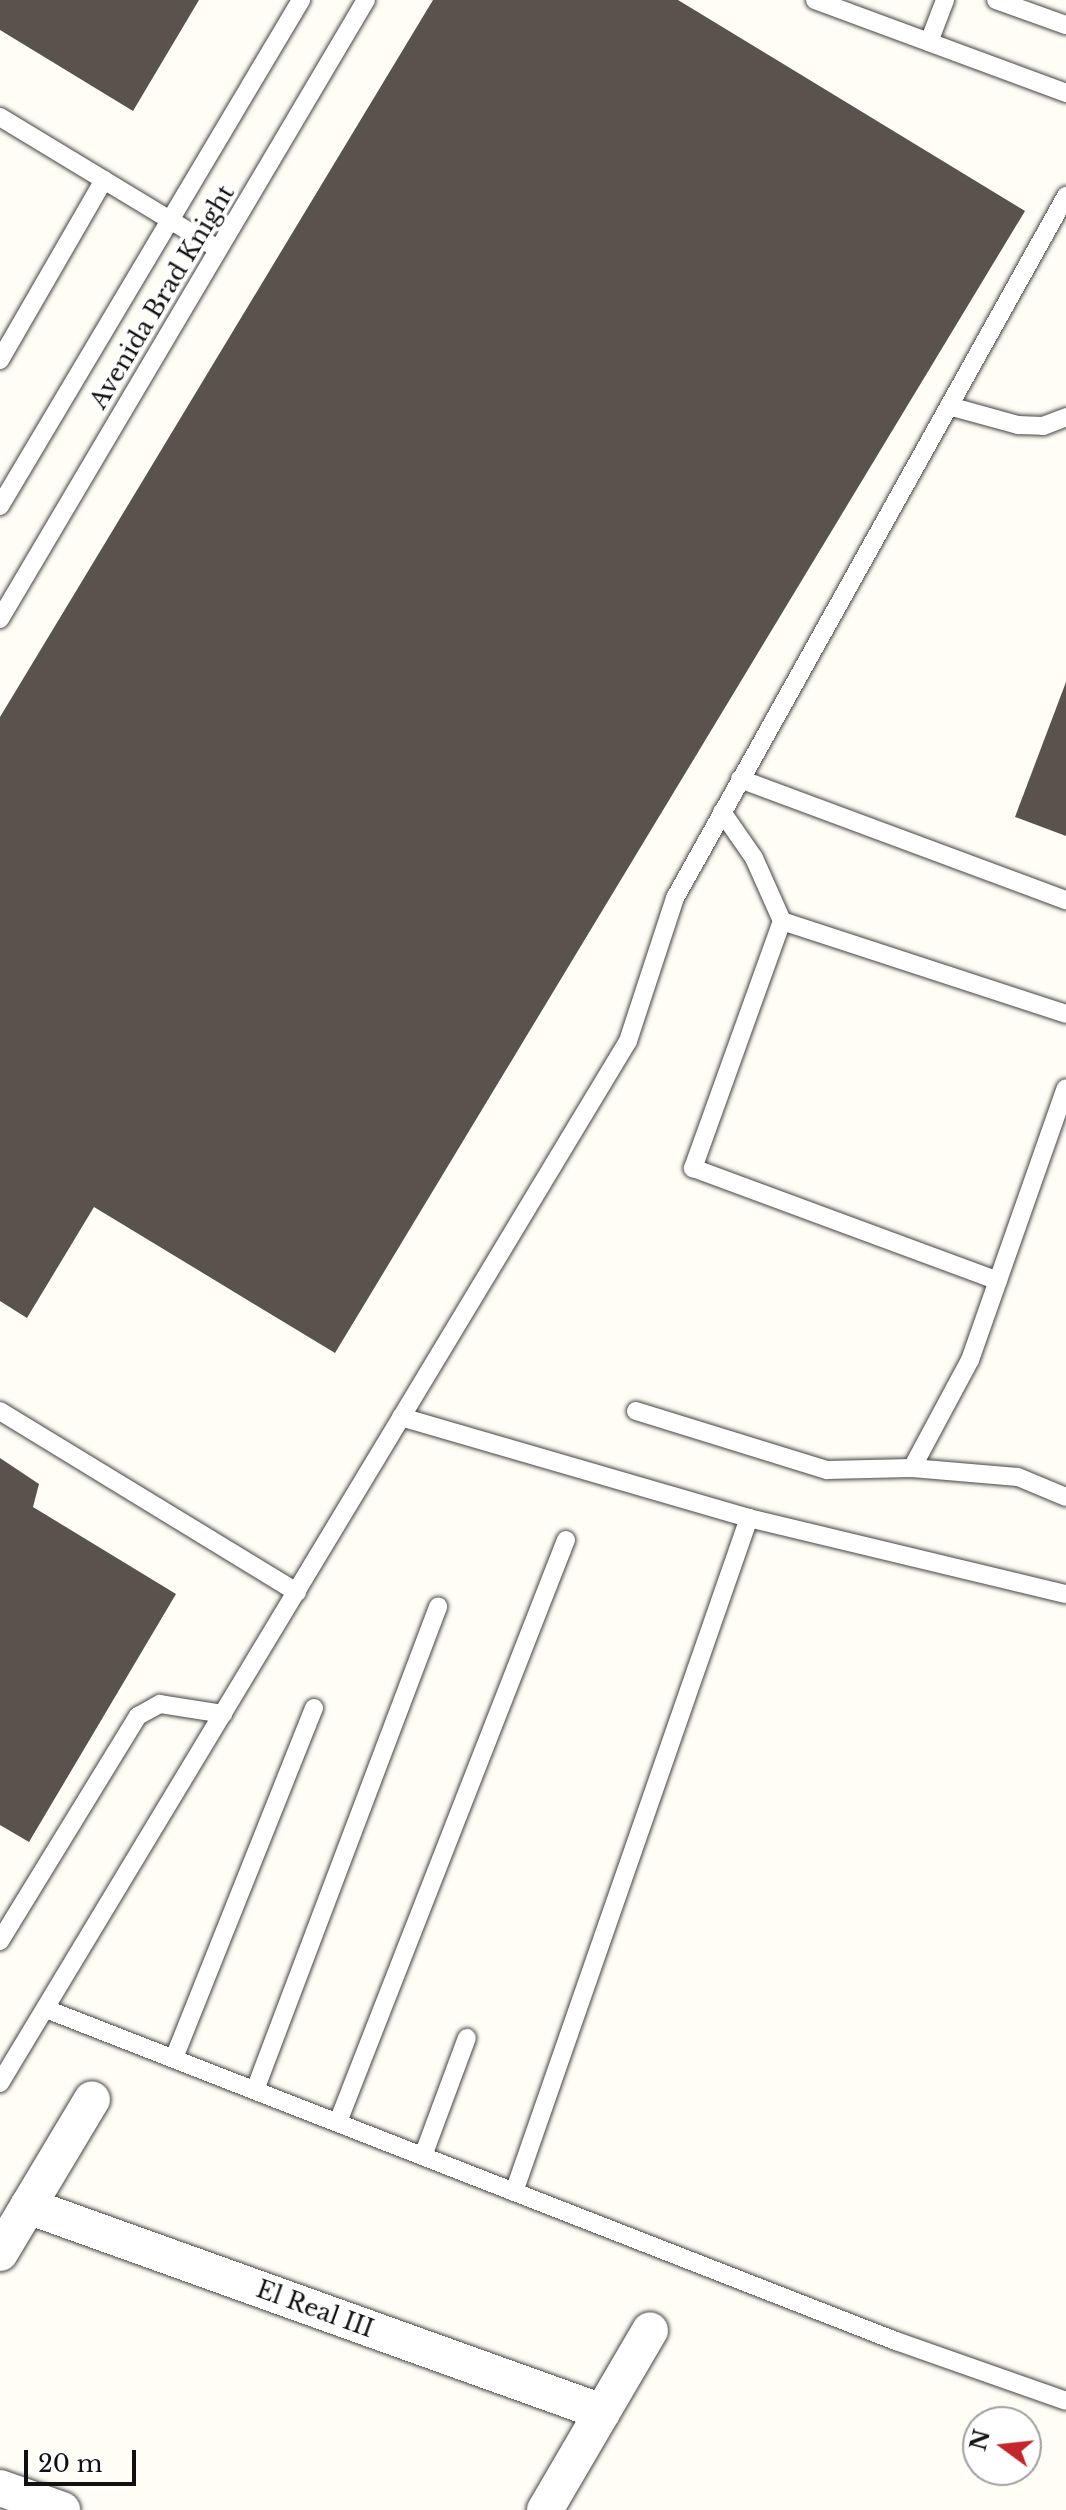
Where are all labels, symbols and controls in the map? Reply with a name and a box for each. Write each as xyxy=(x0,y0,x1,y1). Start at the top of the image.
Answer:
street label: Avenida Brad Knight xyxy=(84,180,240,414)
street label: El Real III xyxy=(253,2275,377,2343)
north arrow xyxy=(962,2406,1042,2486)
text: N xyxy=(965,2427,996,2454)
scale bar xyxy=(28,2434,140,2484)
text: 20 m xyxy=(38,2449,103,2478)

